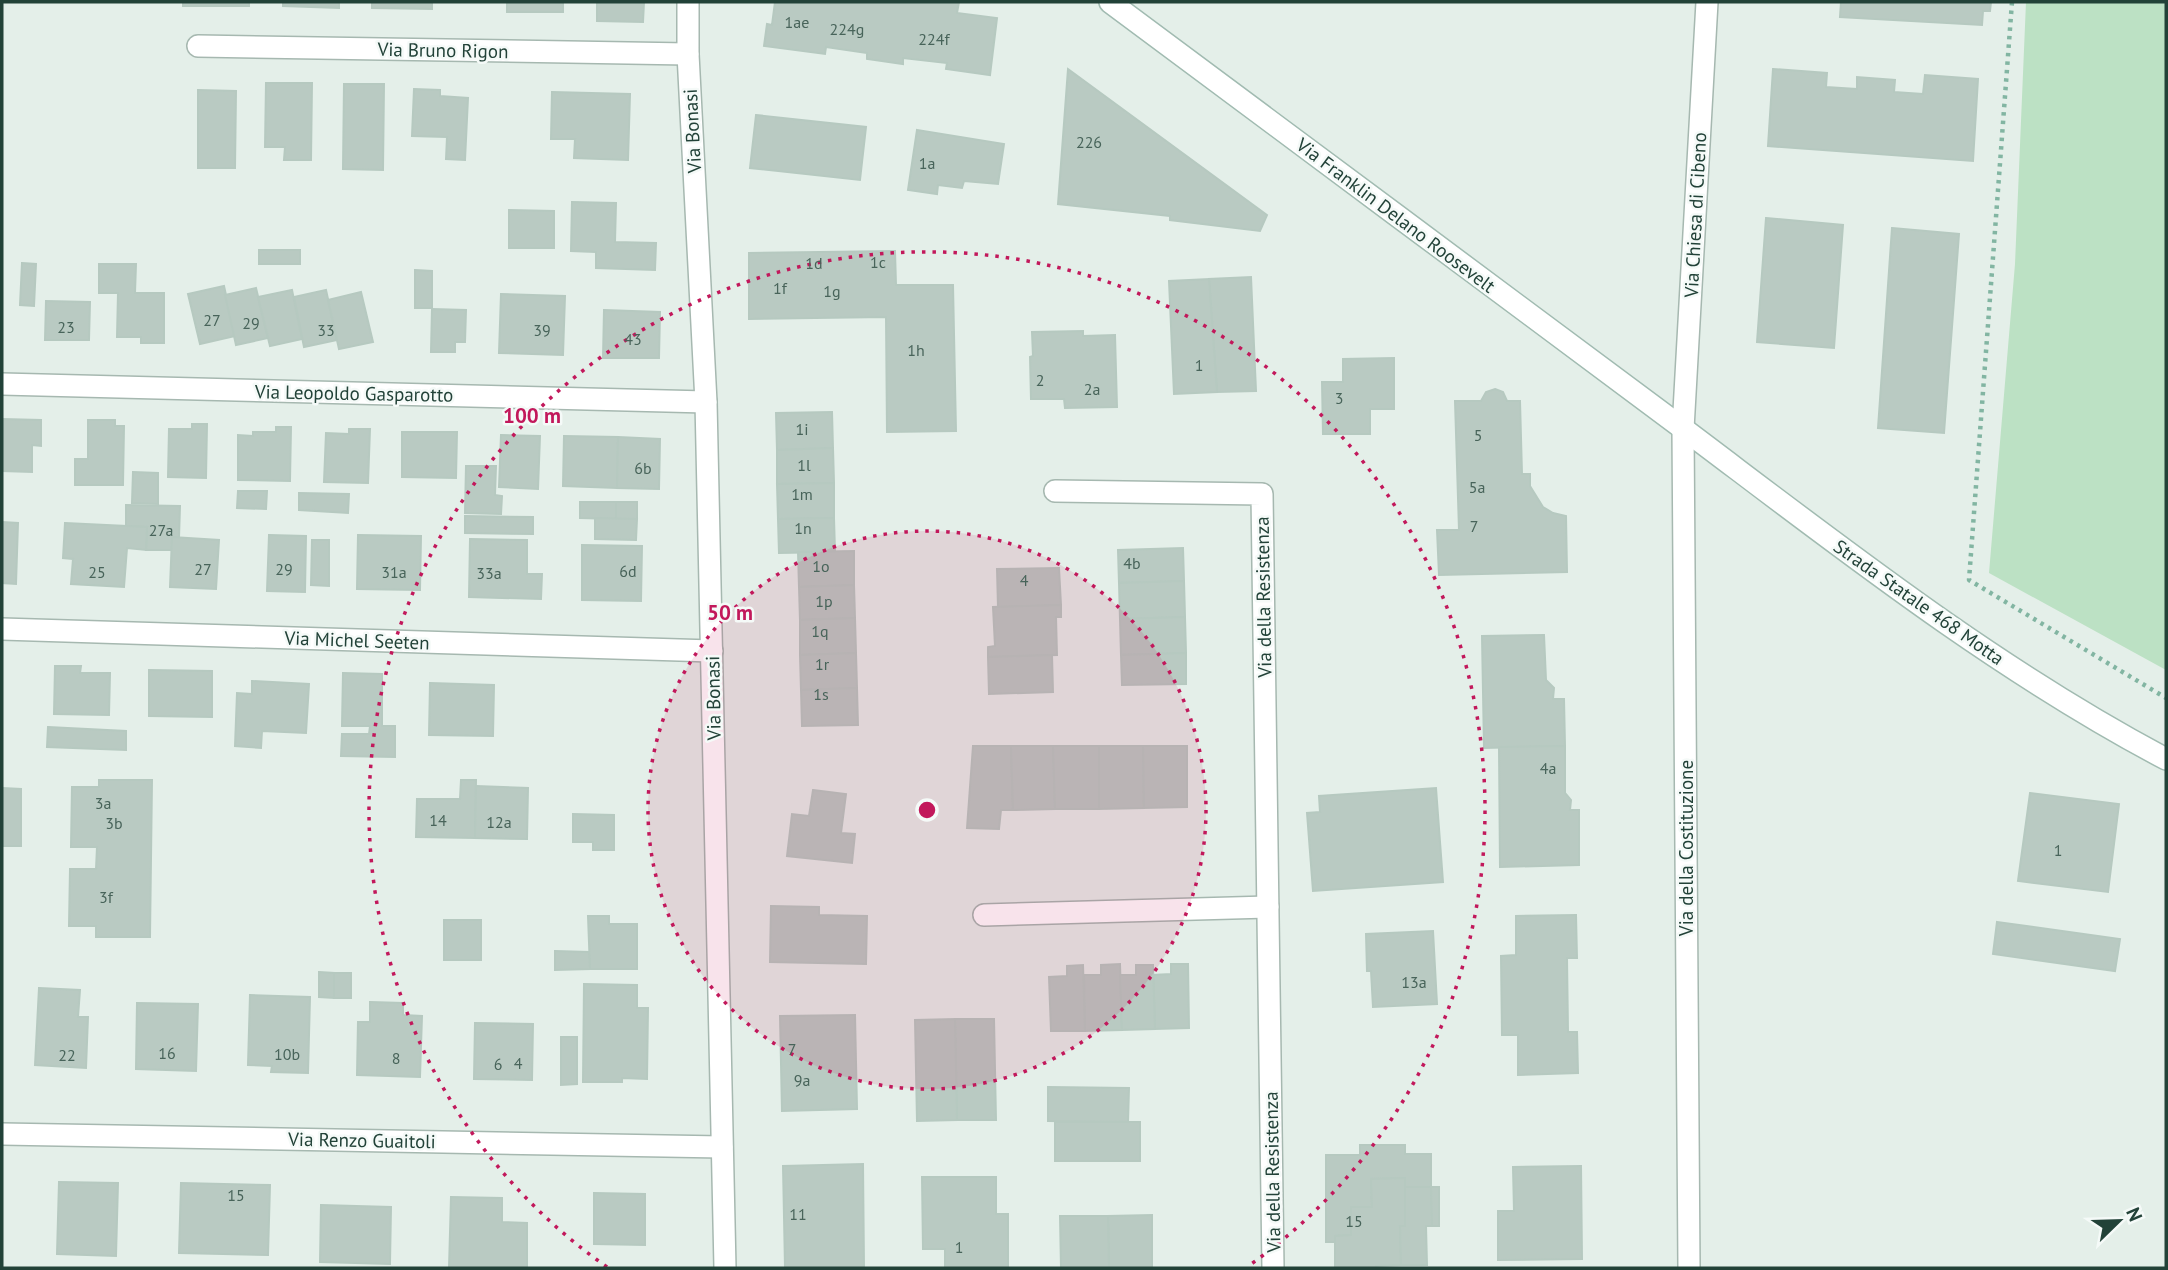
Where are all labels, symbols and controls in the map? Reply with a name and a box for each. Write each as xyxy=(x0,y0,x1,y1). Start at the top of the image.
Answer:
house number: 1ae xyxy=(785,12,809,32)
house number: 224g xyxy=(830,19,864,39)
house number: 224f xyxy=(918,29,951,49)
street label: Via Bruno Rigon xyxy=(376,37,509,63)
street label: Via Bonasi xyxy=(678,88,706,175)
house number: 226 xyxy=(1076,132,1102,152)
street label: Via Franklin Delano Roosevelt xyxy=(1291,132,1501,298)
street label: Via Chiesa di Cibeno xyxy=(1679,132,1711,299)
house number: 1a xyxy=(919,153,935,173)
house number: 1c xyxy=(870,252,886,272)
house number: 1d xyxy=(805,253,823,273)
house number: 1f xyxy=(773,278,788,298)
house number: 1g xyxy=(823,281,841,301)
house number: 27 xyxy=(203,310,221,330)
house number: 29 xyxy=(242,313,260,333)
house number: 23 xyxy=(57,317,75,337)
house number: 33 xyxy=(317,320,335,340)
house number: 39 xyxy=(533,320,551,340)
house number: 43 xyxy=(624,329,642,349)
house number: 1h xyxy=(907,340,925,360)
house number: 1 xyxy=(1195,355,1203,375)
house number: 2 xyxy=(1036,370,1044,390)
street label: Via Leopoldo Gasparotto xyxy=(254,379,453,407)
house number: 2a xyxy=(1084,379,1100,399)
house number: 3 xyxy=(1335,388,1343,408)
text: 100 m xyxy=(503,402,561,429)
house number: 1i xyxy=(795,419,809,439)
house number: 5 xyxy=(1474,425,1482,445)
house number: 1l xyxy=(797,455,811,475)
house number: 6b xyxy=(634,458,652,478)
house number: 5a xyxy=(1469,477,1485,497)
house number: 1m xyxy=(791,484,813,504)
street label: Via della Resistenza xyxy=(1250,516,1276,679)
house number: 7 xyxy=(1470,516,1478,536)
house number: 1n xyxy=(794,518,812,538)
house number: 27a xyxy=(149,520,173,540)
street label: Strada Statale 468 Motta xyxy=(1829,534,2009,670)
house number: 4b xyxy=(1123,553,1141,573)
house number: 1o xyxy=(812,556,830,576)
house number: 27 xyxy=(194,559,212,579)
house number: 29 xyxy=(275,559,293,579)
house number: 6d xyxy=(619,561,637,581)
house number: 25 xyxy=(88,562,106,582)
house number: 31a xyxy=(381,562,407,582)
house number: 33a xyxy=(476,563,502,583)
house number: 4 xyxy=(1020,570,1029,590)
house number: 1p xyxy=(815,591,833,611)
text: 50 m xyxy=(707,599,753,626)
house number: 1q xyxy=(811,621,829,641)
street label: Via Michel Seeten xyxy=(283,625,430,655)
house number: 1r xyxy=(815,654,830,674)
street label: Via Bonasi xyxy=(700,656,726,741)
house number: 1s xyxy=(813,684,829,704)
house number: 4a xyxy=(1540,758,1556,778)
street label: Via della Costituzione xyxy=(1674,760,1698,937)
house number: 3a xyxy=(95,793,111,813)
centre of rings xyxy=(915,798,939,822)
house number: 14 xyxy=(429,810,447,830)
house number: 12a xyxy=(486,812,512,832)
house number: 3b xyxy=(105,813,123,833)
house number: 1 xyxy=(2054,840,2062,860)
house number: 3f xyxy=(99,887,114,907)
house number: 13a xyxy=(1401,972,1427,992)
house number: 7 xyxy=(788,1039,796,1059)
house number: 16 xyxy=(158,1043,176,1063)
house number: 10b xyxy=(274,1044,300,1064)
house number: 22 xyxy=(58,1045,76,1065)
house number: 8 xyxy=(392,1048,400,1068)
house number: 4 xyxy=(514,1053,523,1073)
house number: 6 xyxy=(494,1054,502,1074)
house number: 9a xyxy=(794,1070,810,1090)
street label: Via della Resistenza xyxy=(1259,1091,1285,1254)
street label: Via Renzo Guaitoli xyxy=(287,1127,436,1153)
house number: 15 xyxy=(227,1185,245,1205)
north arrow xyxy=(2084,1186,2154,1256)
house number: 11 xyxy=(789,1204,807,1224)
text: N xyxy=(2121,1204,2148,1225)
house number: 15 xyxy=(1345,1211,1363,1231)
house number: 1 xyxy=(955,1237,963,1257)

